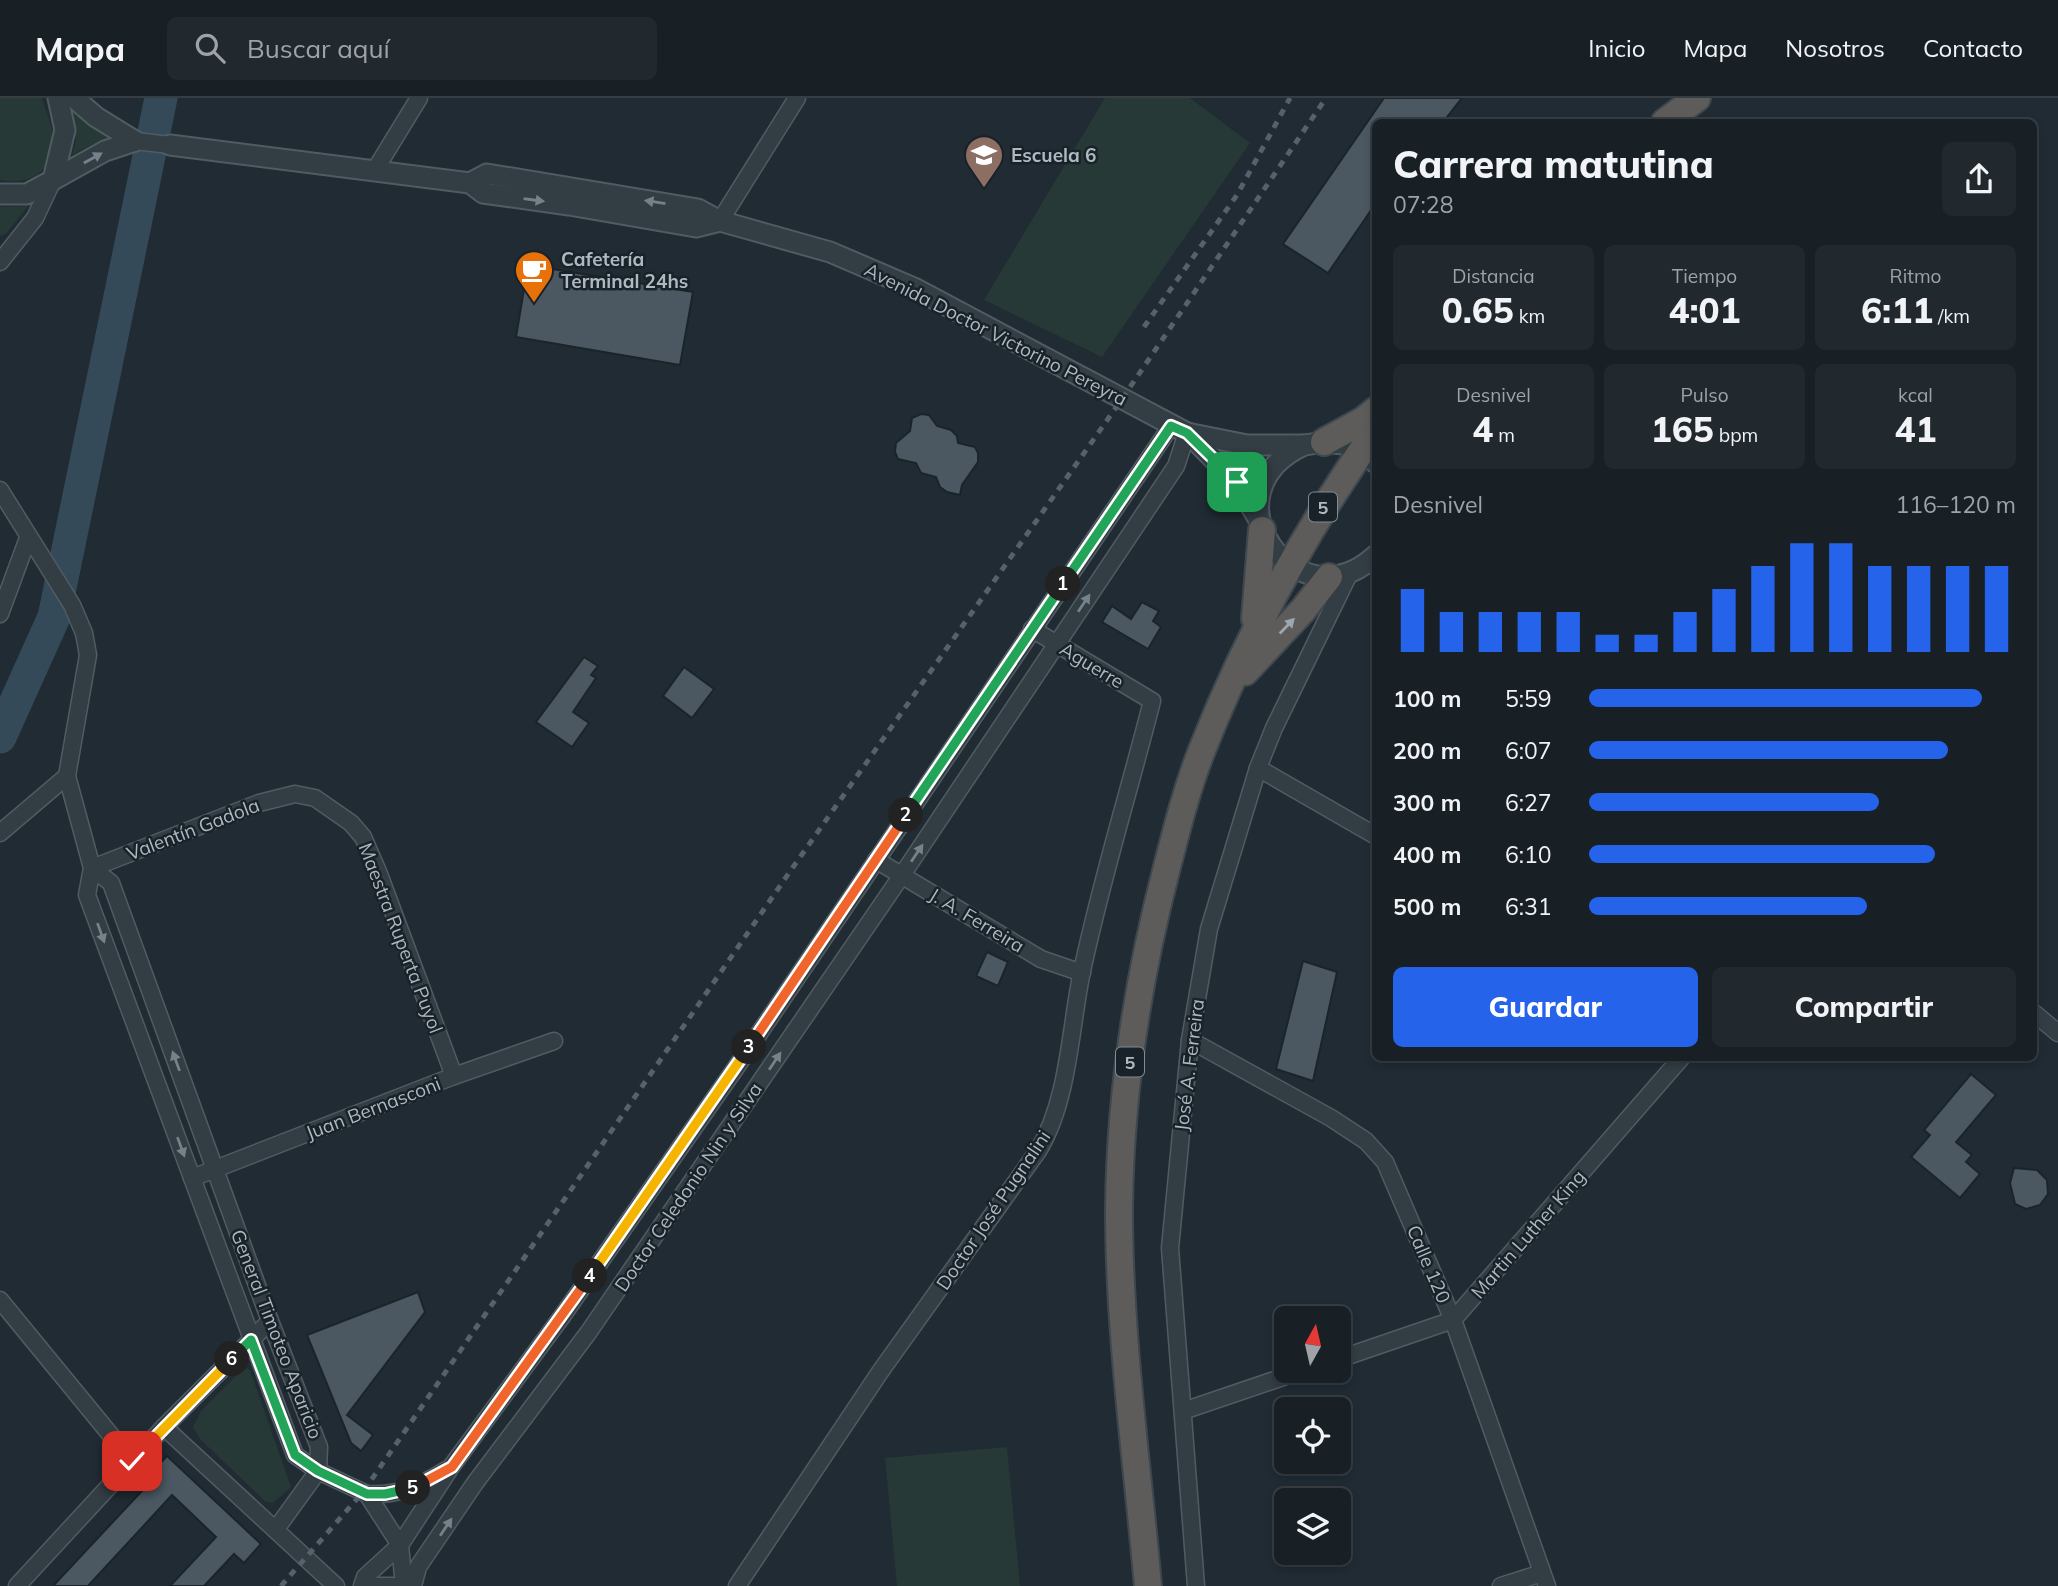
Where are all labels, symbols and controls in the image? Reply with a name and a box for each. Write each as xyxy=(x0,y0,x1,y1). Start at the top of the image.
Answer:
search box xyxy=(167,17,657,80)
text: Mapa xyxy=(35,28,125,69)
icon: search xyxy=(191,29,229,67)
text: Buscar aquí xyxy=(247,32,390,65)
text: Inicio xyxy=(1588,33,1645,63)
text: Mapa xyxy=(1683,33,1747,63)
text: Nosotros xyxy=(1785,33,1885,63)
text: Contacto xyxy=(1923,33,2023,63)
school or university icon: Escuela 6 xyxy=(963,134,1005,189)
text: Carrera matutina xyxy=(1393,140,1714,188)
button: share xyxy=(1942,142,2016,216)
place label: Escuela 6 xyxy=(1011,143,1096,167)
one-way arrow xyxy=(83,152,103,164)
text: 07:28 xyxy=(1393,190,1453,219)
one-way arrow xyxy=(523,195,545,206)
one-way arrow xyxy=(644,196,666,207)
place label: Cafetería Terminal 24hs xyxy=(561,247,688,293)
cafe icon: Cafetería Terminal 24hs xyxy=(513,249,555,304)
street label: Avenida Doctor Victorino Pereyra xyxy=(861,257,1131,411)
text: Distancia xyxy=(1452,264,1535,288)
text: Tiempo xyxy=(1672,264,1737,288)
text: Ritmo xyxy=(1890,264,1941,288)
text: 0.65 xyxy=(1442,288,1514,332)
text: 4:01 xyxy=(1668,288,1741,332)
text: 6:11 xyxy=(1861,288,1933,332)
text: km xyxy=(1514,304,1545,328)
text: /km xyxy=(1933,304,1970,328)
text: Desnivel xyxy=(1456,383,1531,407)
text: Pulso xyxy=(1680,383,1729,407)
text: kcal xyxy=(1898,383,1933,407)
text: 4 xyxy=(1472,407,1493,451)
text: 165 xyxy=(1651,407,1714,451)
text: 41 xyxy=(1894,407,1937,451)
text: m xyxy=(1493,423,1515,447)
text: bpm xyxy=(1714,423,1758,447)
pin xyxy=(1207,452,1267,512)
icon: arrive xyxy=(1218,463,1256,501)
text: Desnivel xyxy=(1393,490,1483,519)
text: 116–120 m xyxy=(1895,490,2016,519)
road number: 5 xyxy=(1309,492,1337,522)
pin: 1 xyxy=(1046,566,1080,602)
text: 1 xyxy=(1057,571,1068,595)
one-way arrow xyxy=(1077,594,1091,612)
one-way arrow xyxy=(1279,618,1295,635)
street label: Aguerre xyxy=(1056,637,1128,693)
text: 100 m xyxy=(1393,684,1461,713)
text: 5:59 xyxy=(1505,684,1552,713)
text: 200 m xyxy=(1393,736,1461,765)
text: 6:07 xyxy=(1505,736,1552,765)
text: 300 m xyxy=(1393,788,1461,817)
text: 6:27 xyxy=(1505,788,1552,817)
street label: Valentín Gadola xyxy=(123,793,263,865)
pin: 2 xyxy=(888,798,923,832)
text: 2 xyxy=(900,802,911,826)
street label: Maestra Ruperta Puyol xyxy=(354,839,448,1037)
text: 400 m xyxy=(1393,840,1461,869)
text: 6:10 xyxy=(1505,840,1552,869)
one-way arrow xyxy=(910,843,923,863)
street label: J. A. Ferreira xyxy=(925,882,1029,958)
text: 500 m xyxy=(1393,892,1461,921)
text: 6:31 xyxy=(1505,892,1552,921)
one-way arrow xyxy=(96,923,107,944)
button: Guardar xyxy=(1393,967,1698,1047)
button: Compartir xyxy=(1712,967,2016,1047)
street label: José A. Ferreira xyxy=(1169,998,1209,1132)
pin: 3 xyxy=(732,1030,766,1065)
text: 3 xyxy=(743,1034,754,1058)
road number: 5 xyxy=(1116,1048,1144,1077)
one-way arrow xyxy=(171,1051,182,1072)
one-way arrow xyxy=(768,1052,782,1070)
street label: Juan Bernasconi xyxy=(302,1071,444,1145)
street label: Doctor Celedonio Nin y Silva xyxy=(609,1078,767,1296)
street label: Doctor José Pugnalini xyxy=(931,1126,1055,1294)
one-way arrow xyxy=(175,1136,186,1157)
street label: Martin Luther King xyxy=(1466,1165,1590,1303)
street label: Calle 120 xyxy=(1402,1221,1456,1307)
street label: General Timoteo Aparicio xyxy=(226,1226,328,1442)
pin: 4 xyxy=(572,1258,608,1294)
text: 4 xyxy=(584,1263,595,1287)
north arrow xyxy=(1274,1306,1351,1382)
map controls xyxy=(1274,1306,1351,1565)
pin: 6 xyxy=(215,1342,250,1376)
text: 6 xyxy=(226,1346,237,1370)
button: locate xyxy=(1274,1397,1351,1474)
pin xyxy=(102,1431,162,1491)
icon: check xyxy=(113,1442,151,1480)
pin: 5 xyxy=(396,1470,430,1506)
text: 5 xyxy=(407,1475,418,1499)
button: layers xyxy=(1274,1488,1351,1565)
one-way arrow xyxy=(439,1517,452,1537)

